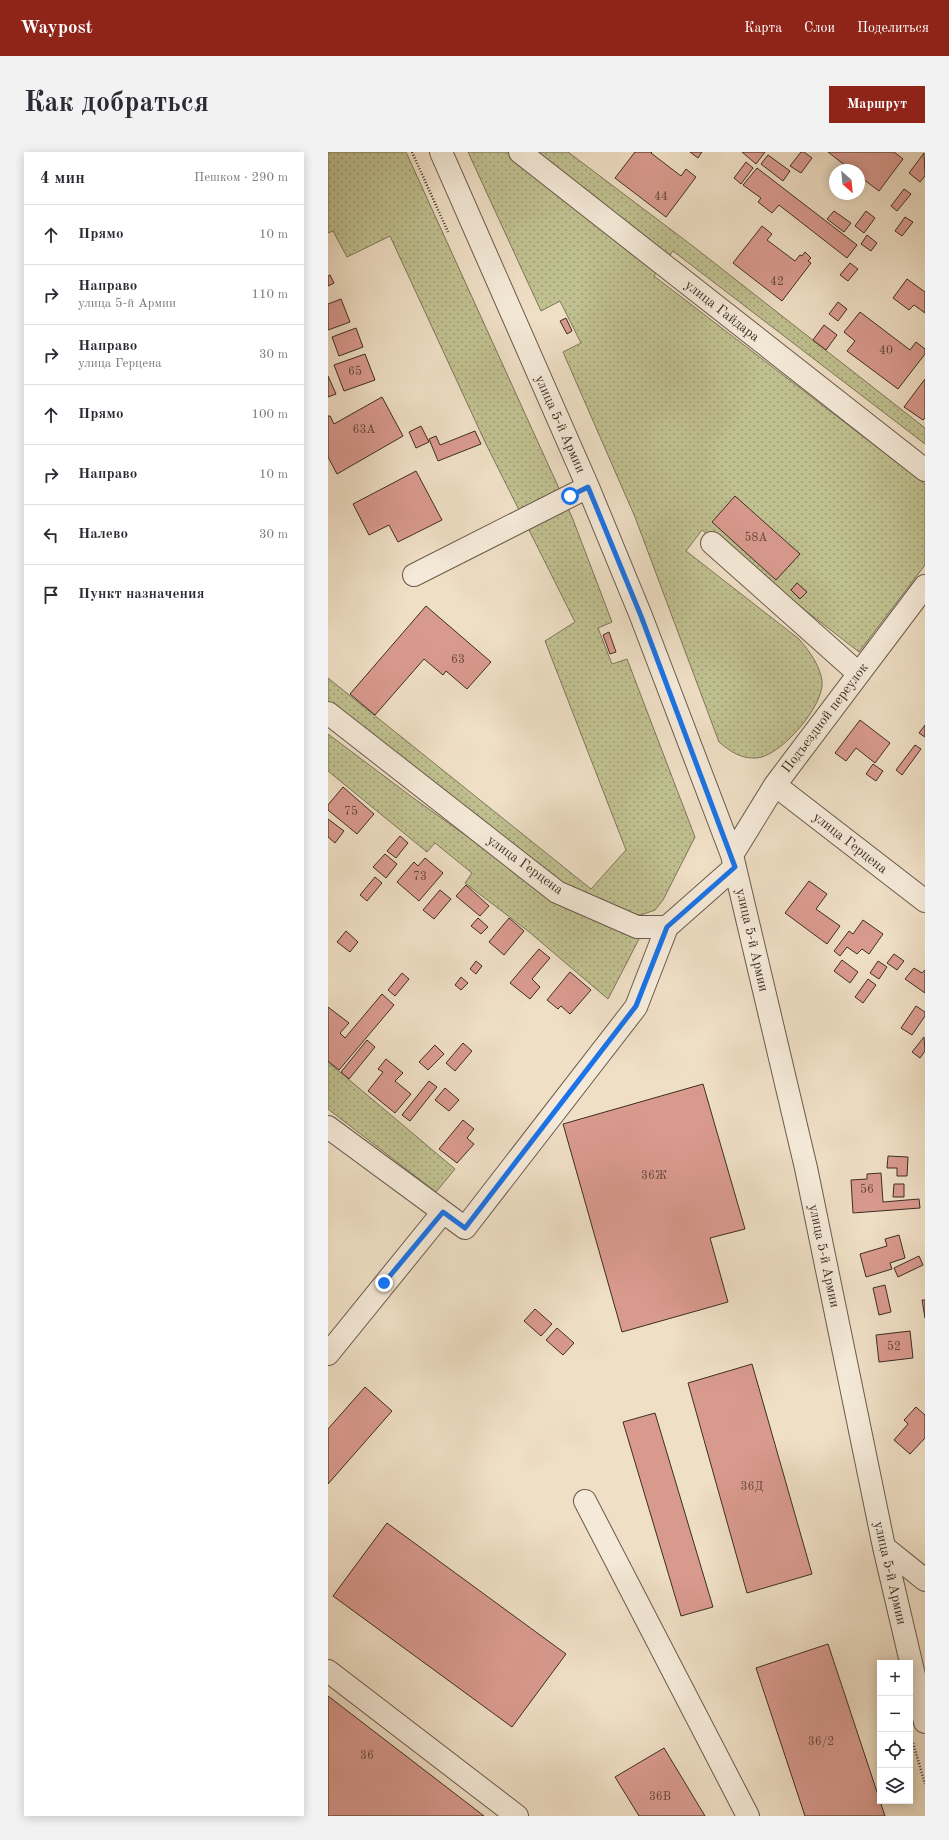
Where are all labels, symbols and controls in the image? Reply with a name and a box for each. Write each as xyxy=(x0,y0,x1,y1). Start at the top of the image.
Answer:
text: Waypost xyxy=(20,19,93,38)
text: Карта xyxy=(744,21,782,35)
text: Слои xyxy=(804,21,835,35)
text: Поделиться xyxy=(857,21,929,35)
button: Маршрут xyxy=(829,86,925,123)
text: Как добраться xyxy=(24,90,209,118)
north arrow xyxy=(829,164,865,200)
text: 4 мин xyxy=(40,170,85,187)
text: Пешком · 290 m xyxy=(194,171,288,184)
house number: 44 xyxy=(654,191,668,203)
icon: ahead xyxy=(40,224,62,246)
text: Прямо xyxy=(78,227,124,242)
text: 10 m xyxy=(259,228,288,241)
house number: 42 xyxy=(770,276,784,288)
street label: улица Гайдара xyxy=(682,278,762,344)
text: Направо xyxy=(78,279,137,294)
icon: right xyxy=(40,284,62,306)
text: 110 m xyxy=(251,288,288,301)
text: улица 5-й Армии xyxy=(78,297,176,310)
text: Направо xyxy=(78,339,137,354)
icon: right xyxy=(40,344,62,366)
house number: 40 xyxy=(879,345,893,357)
text: 30 m xyxy=(259,348,288,361)
text: улица Герцена xyxy=(78,357,162,370)
house number: 65 xyxy=(348,365,362,378)
street label: улица 5-й Армии xyxy=(532,373,588,475)
icon: ahead xyxy=(40,404,62,426)
text: Прямо xyxy=(78,407,124,422)
text: 100 m xyxy=(251,408,288,421)
house number: 63А xyxy=(352,424,376,436)
icon: right xyxy=(40,464,62,486)
text: Направо xyxy=(78,467,137,482)
text: 10 m xyxy=(259,468,288,481)
route start xyxy=(561,487,579,505)
icon: left xyxy=(40,524,62,546)
text: Налево xyxy=(78,527,128,542)
text: 30 m xyxy=(259,528,288,541)
house number: 58А xyxy=(744,531,768,544)
icon: arrive xyxy=(40,584,62,606)
text: Пункт назначения xyxy=(78,587,205,602)
house number: 63 xyxy=(451,654,465,666)
street label: Подъездной переулок xyxy=(779,660,871,776)
house number: 75 xyxy=(344,805,358,818)
street label: улица Герцена xyxy=(810,810,890,876)
street label: улица Герцена xyxy=(484,833,566,897)
house number: 73 xyxy=(413,871,427,883)
street label: улица 5-й Армии xyxy=(733,887,771,993)
house number: 36Ж xyxy=(641,1170,667,1182)
house number: 56 xyxy=(860,1183,874,1196)
street label: улица 5-й Армии xyxy=(806,1203,842,1309)
route end xyxy=(375,1274,393,1292)
house number: 52 xyxy=(887,1340,901,1353)
house number: 36Д xyxy=(741,1481,764,1493)
street label: улица 5-й Армии xyxy=(871,1520,909,1626)
map controls xyxy=(877,1660,913,1804)
button: + xyxy=(877,1660,913,1696)
button: − xyxy=(877,1696,913,1732)
button: locate xyxy=(877,1732,913,1768)
house number: 36/2 xyxy=(808,1736,834,1748)
house number: 36 xyxy=(360,1750,374,1762)
button: layers xyxy=(877,1768,913,1804)
house number: 36В xyxy=(649,1791,671,1803)

